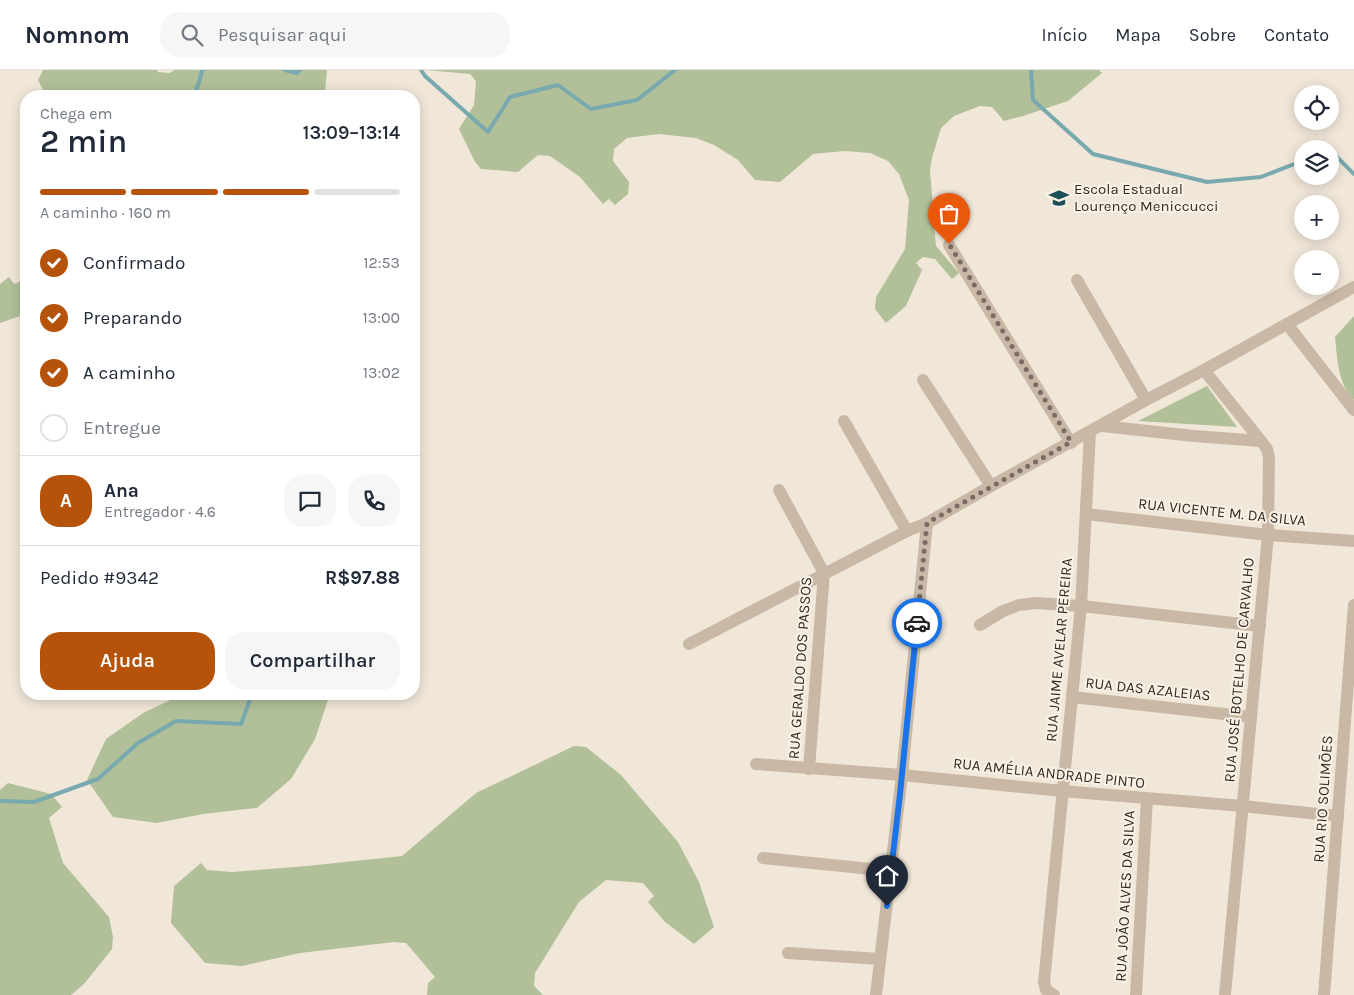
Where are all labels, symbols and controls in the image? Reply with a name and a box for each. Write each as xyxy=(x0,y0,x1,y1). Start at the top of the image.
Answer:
search box xyxy=(160,12,510,57)
text: Nomnom xyxy=(25,21,130,49)
icon: search xyxy=(178,21,206,49)
text: Pesquisar aqui xyxy=(218,24,347,46)
text: Início xyxy=(1041,24,1087,46)
text: Mapa xyxy=(1115,24,1161,46)
text: Sobre xyxy=(1189,24,1236,46)
text: Contato xyxy=(1264,24,1329,46)
map controls xyxy=(1294,85,1339,295)
button: locate xyxy=(1294,85,1339,130)
text: Chega em xyxy=(40,104,113,123)
text: 13:09–13:14 xyxy=(303,122,400,144)
text: 2 min xyxy=(40,123,127,160)
button: layers xyxy=(1294,140,1339,185)
place label: Escola Estadual Lourenço Meniccucci xyxy=(1074,180,1218,215)
school or university icon: Escola Estadual Lourenço Meniccucci xyxy=(1048,187,1070,209)
pin xyxy=(928,193,970,244)
button: + xyxy=(1294,195,1339,240)
icon: bag xyxy=(935,200,963,228)
text: A caminho · 160 m xyxy=(40,203,171,222)
icon: check xyxy=(40,249,68,277)
button: − xyxy=(1294,250,1339,295)
text: Confirmado xyxy=(83,252,185,274)
text: 12:53 xyxy=(363,253,400,272)
icon: check xyxy=(40,304,68,332)
text: Preparando xyxy=(83,307,182,329)
text: 13:00 xyxy=(363,308,400,327)
icon: check xyxy=(40,359,68,387)
text: A caminho xyxy=(83,362,175,384)
text: 13:02 xyxy=(363,363,400,382)
text: Entregue xyxy=(83,417,161,439)
button: chat xyxy=(284,475,336,527)
button: phone xyxy=(348,475,400,527)
text: Ana xyxy=(104,480,139,502)
text: A xyxy=(60,490,72,512)
street label: RUA VICENTE M. DA SILVA xyxy=(1137,494,1307,530)
text: Entregador · 4.6 xyxy=(104,502,216,521)
street label: RUA JAIME AVELAR PEREIRA xyxy=(1042,557,1076,743)
street label: RUA JOSÉ BOTELHO DE CARVALHO xyxy=(1220,557,1258,783)
text: Pedido #9342 xyxy=(40,567,159,589)
text: R$97.88 xyxy=(325,567,400,589)
street label: RUA GERALDO DOS PASSOS xyxy=(785,576,815,760)
courier xyxy=(892,598,942,648)
icon: car xyxy=(903,609,931,637)
button: Ajuda xyxy=(40,632,215,690)
button: Compartilhar xyxy=(225,632,400,690)
street label: RUA DAS AZALEIAS xyxy=(1085,673,1211,705)
street label: RUA RIO SOLIMÕES xyxy=(1310,735,1336,863)
street label: RUA AMÉLIA ANDRADE PINTO xyxy=(952,754,1146,792)
street label: RUA JOÃO ALVES DA SILVA xyxy=(1112,810,1138,982)
pin xyxy=(866,855,908,906)
icon: home xyxy=(873,862,901,890)

